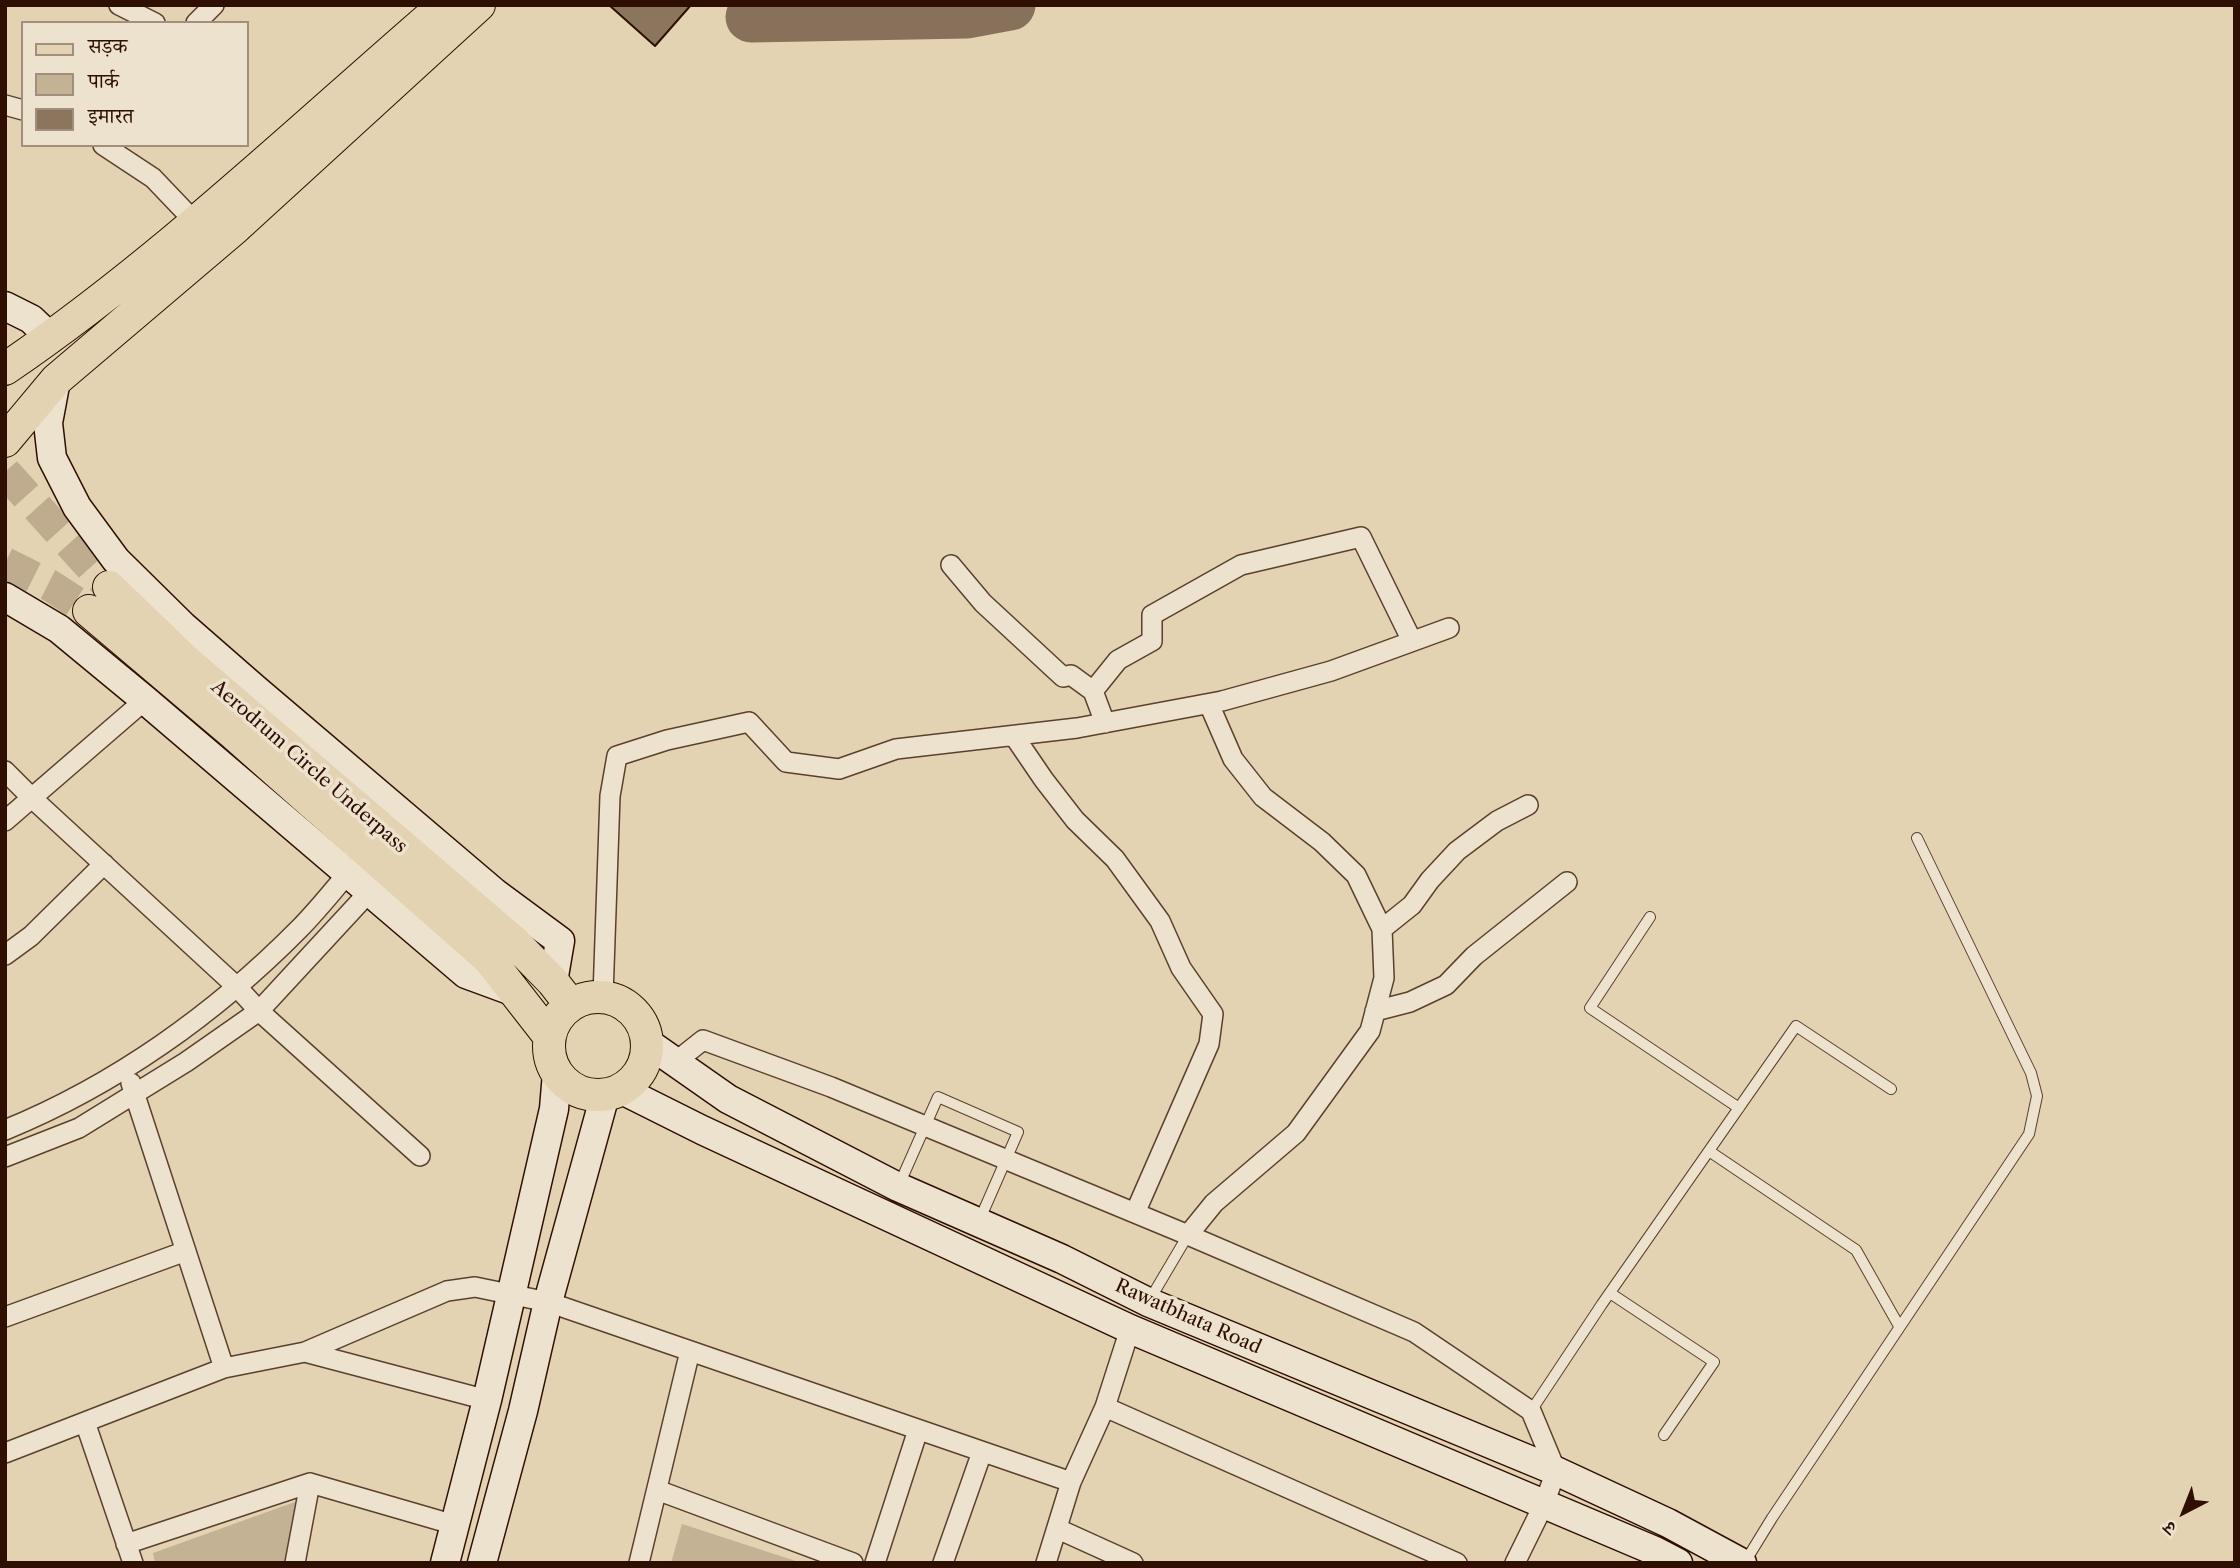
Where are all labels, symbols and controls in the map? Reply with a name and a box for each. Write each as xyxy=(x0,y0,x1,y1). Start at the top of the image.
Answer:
legend xyxy=(21,21,248,147)
text: सड़क xyxy=(88,33,127,58)
text: पार्क xyxy=(88,68,119,93)
text: इमारत xyxy=(88,103,134,128)
street label: Aerodrum Circle Underpass xyxy=(206,676,412,858)
street label: Rawatbhata Road xyxy=(1111,1275,1265,1359)
north arrow xyxy=(2149,1477,2219,1547)
text: उ xyxy=(2158,1516,2181,1540)

